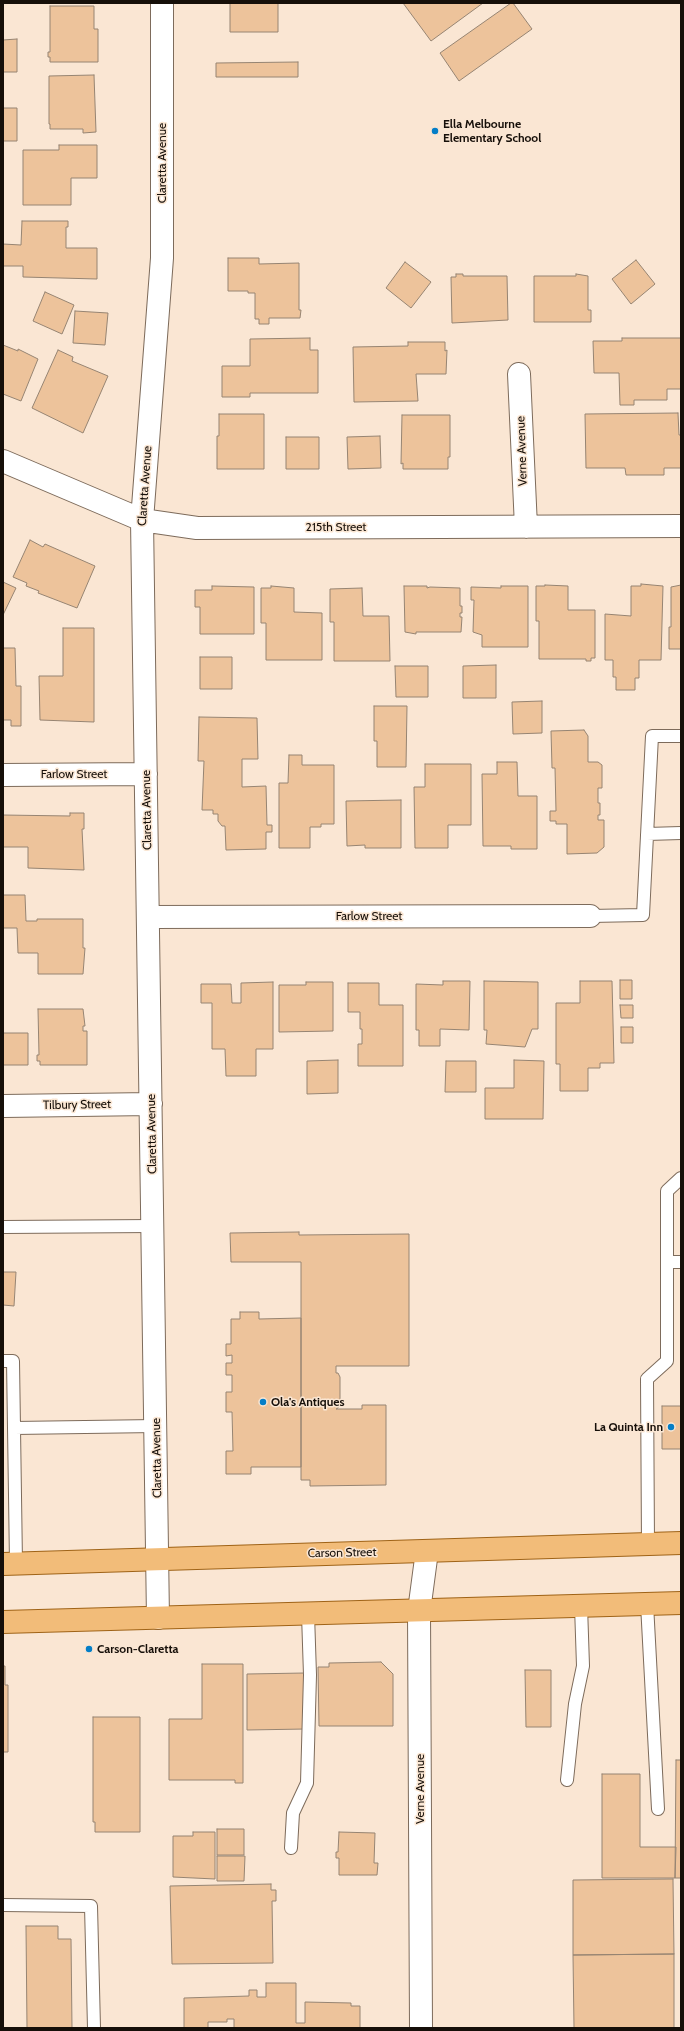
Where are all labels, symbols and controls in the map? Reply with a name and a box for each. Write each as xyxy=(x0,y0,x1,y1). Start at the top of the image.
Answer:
place label: Ella Melbourne Elementary School xyxy=(443,117,541,145)
street label: Claretta Avenue xyxy=(155,123,169,203)
marker: Ella Melbourne Elementary School xyxy=(430,126,440,136)
street label: Verne Avenue xyxy=(514,416,530,486)
street label: Claretta Avenue xyxy=(135,445,155,527)
street label: 215th Street xyxy=(306,520,366,534)
street label: Farlow Street xyxy=(41,767,107,781)
street label: Claretta Avenue xyxy=(139,770,155,850)
street label: Farlow Street xyxy=(336,909,402,923)
street label: Claretta Avenue xyxy=(144,1094,160,1174)
street label: Tilbury Street xyxy=(43,1097,111,1113)
place label: Ola's Antiques xyxy=(271,1395,345,1409)
marker: Ola's Antiques xyxy=(258,1397,268,1407)
street label: Claretta Avenue xyxy=(149,1418,165,1498)
place label: La Quinta Inn xyxy=(594,1420,663,1434)
marker: La Quinta Inn xyxy=(666,1422,676,1432)
street label: Carson Street xyxy=(307,1545,377,1561)
place label: Carson-Claretta xyxy=(97,1642,179,1656)
marker: Carson-Claretta xyxy=(84,1644,94,1654)
street label: Verne Avenue xyxy=(413,1754,427,1824)

